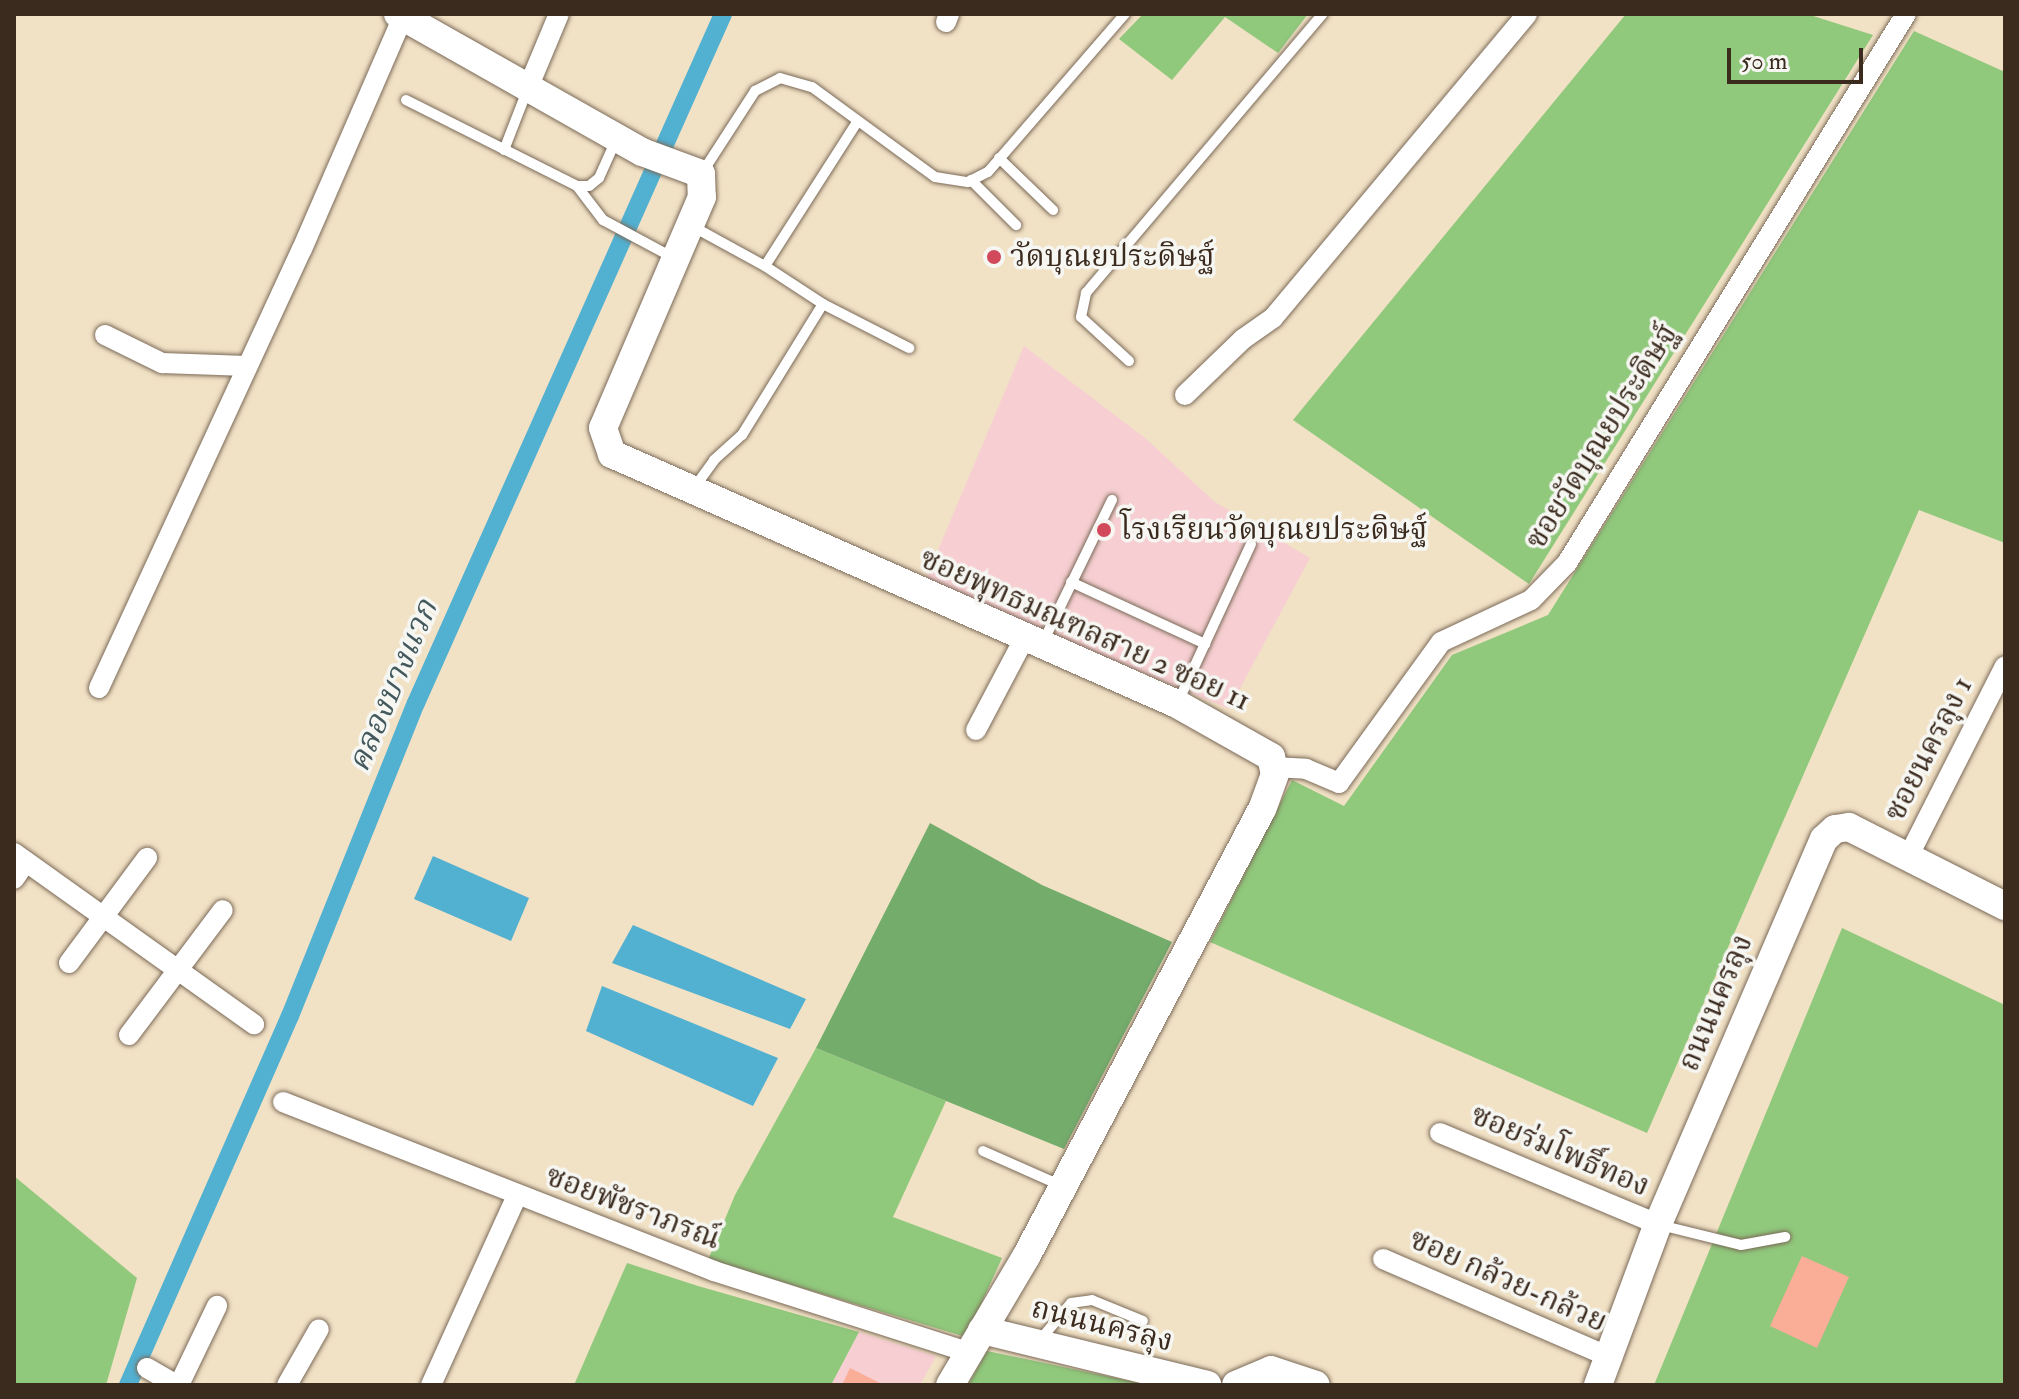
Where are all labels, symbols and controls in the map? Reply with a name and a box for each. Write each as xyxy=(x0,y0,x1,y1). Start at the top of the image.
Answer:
scale bar xyxy=(1731,32,1867,82)
text: 50 m xyxy=(1741,46,1787,77)
place label: วัดบุณยประดิษฐ์ xyxy=(1010,239,1214,275)
marker: วัดบุณยประดิษฐ์ xyxy=(985,248,1003,266)
street label: ซอยวัดบุณยประดิษฐ์ xyxy=(1518,318,1686,556)
place label: โรงเรียนวัดบุณยประดิษฐ์ xyxy=(1120,512,1427,548)
marker: โรงเรียนวัดบุณยประดิษฐ์ xyxy=(1095,521,1113,539)
street label: ซอยพุทธมณฑลสาย 2 ซอย 11 xyxy=(914,541,1256,719)
water label: คลองบางแวก xyxy=(340,594,446,778)
street label: ซอยนครลุง 1 xyxy=(1877,671,1981,827)
street label: ถนนนครลุง xyxy=(1671,929,1761,1077)
street label: ซอยร่มโพธิ์ทอง xyxy=(1465,1097,1655,1205)
street label: ซอยพัชราภรณ์ xyxy=(541,1158,725,1258)
street label: ซอย กล้วย-กล้วย xyxy=(1404,1221,1612,1341)
street label: ถนนนครลุง xyxy=(1027,1290,1177,1360)

